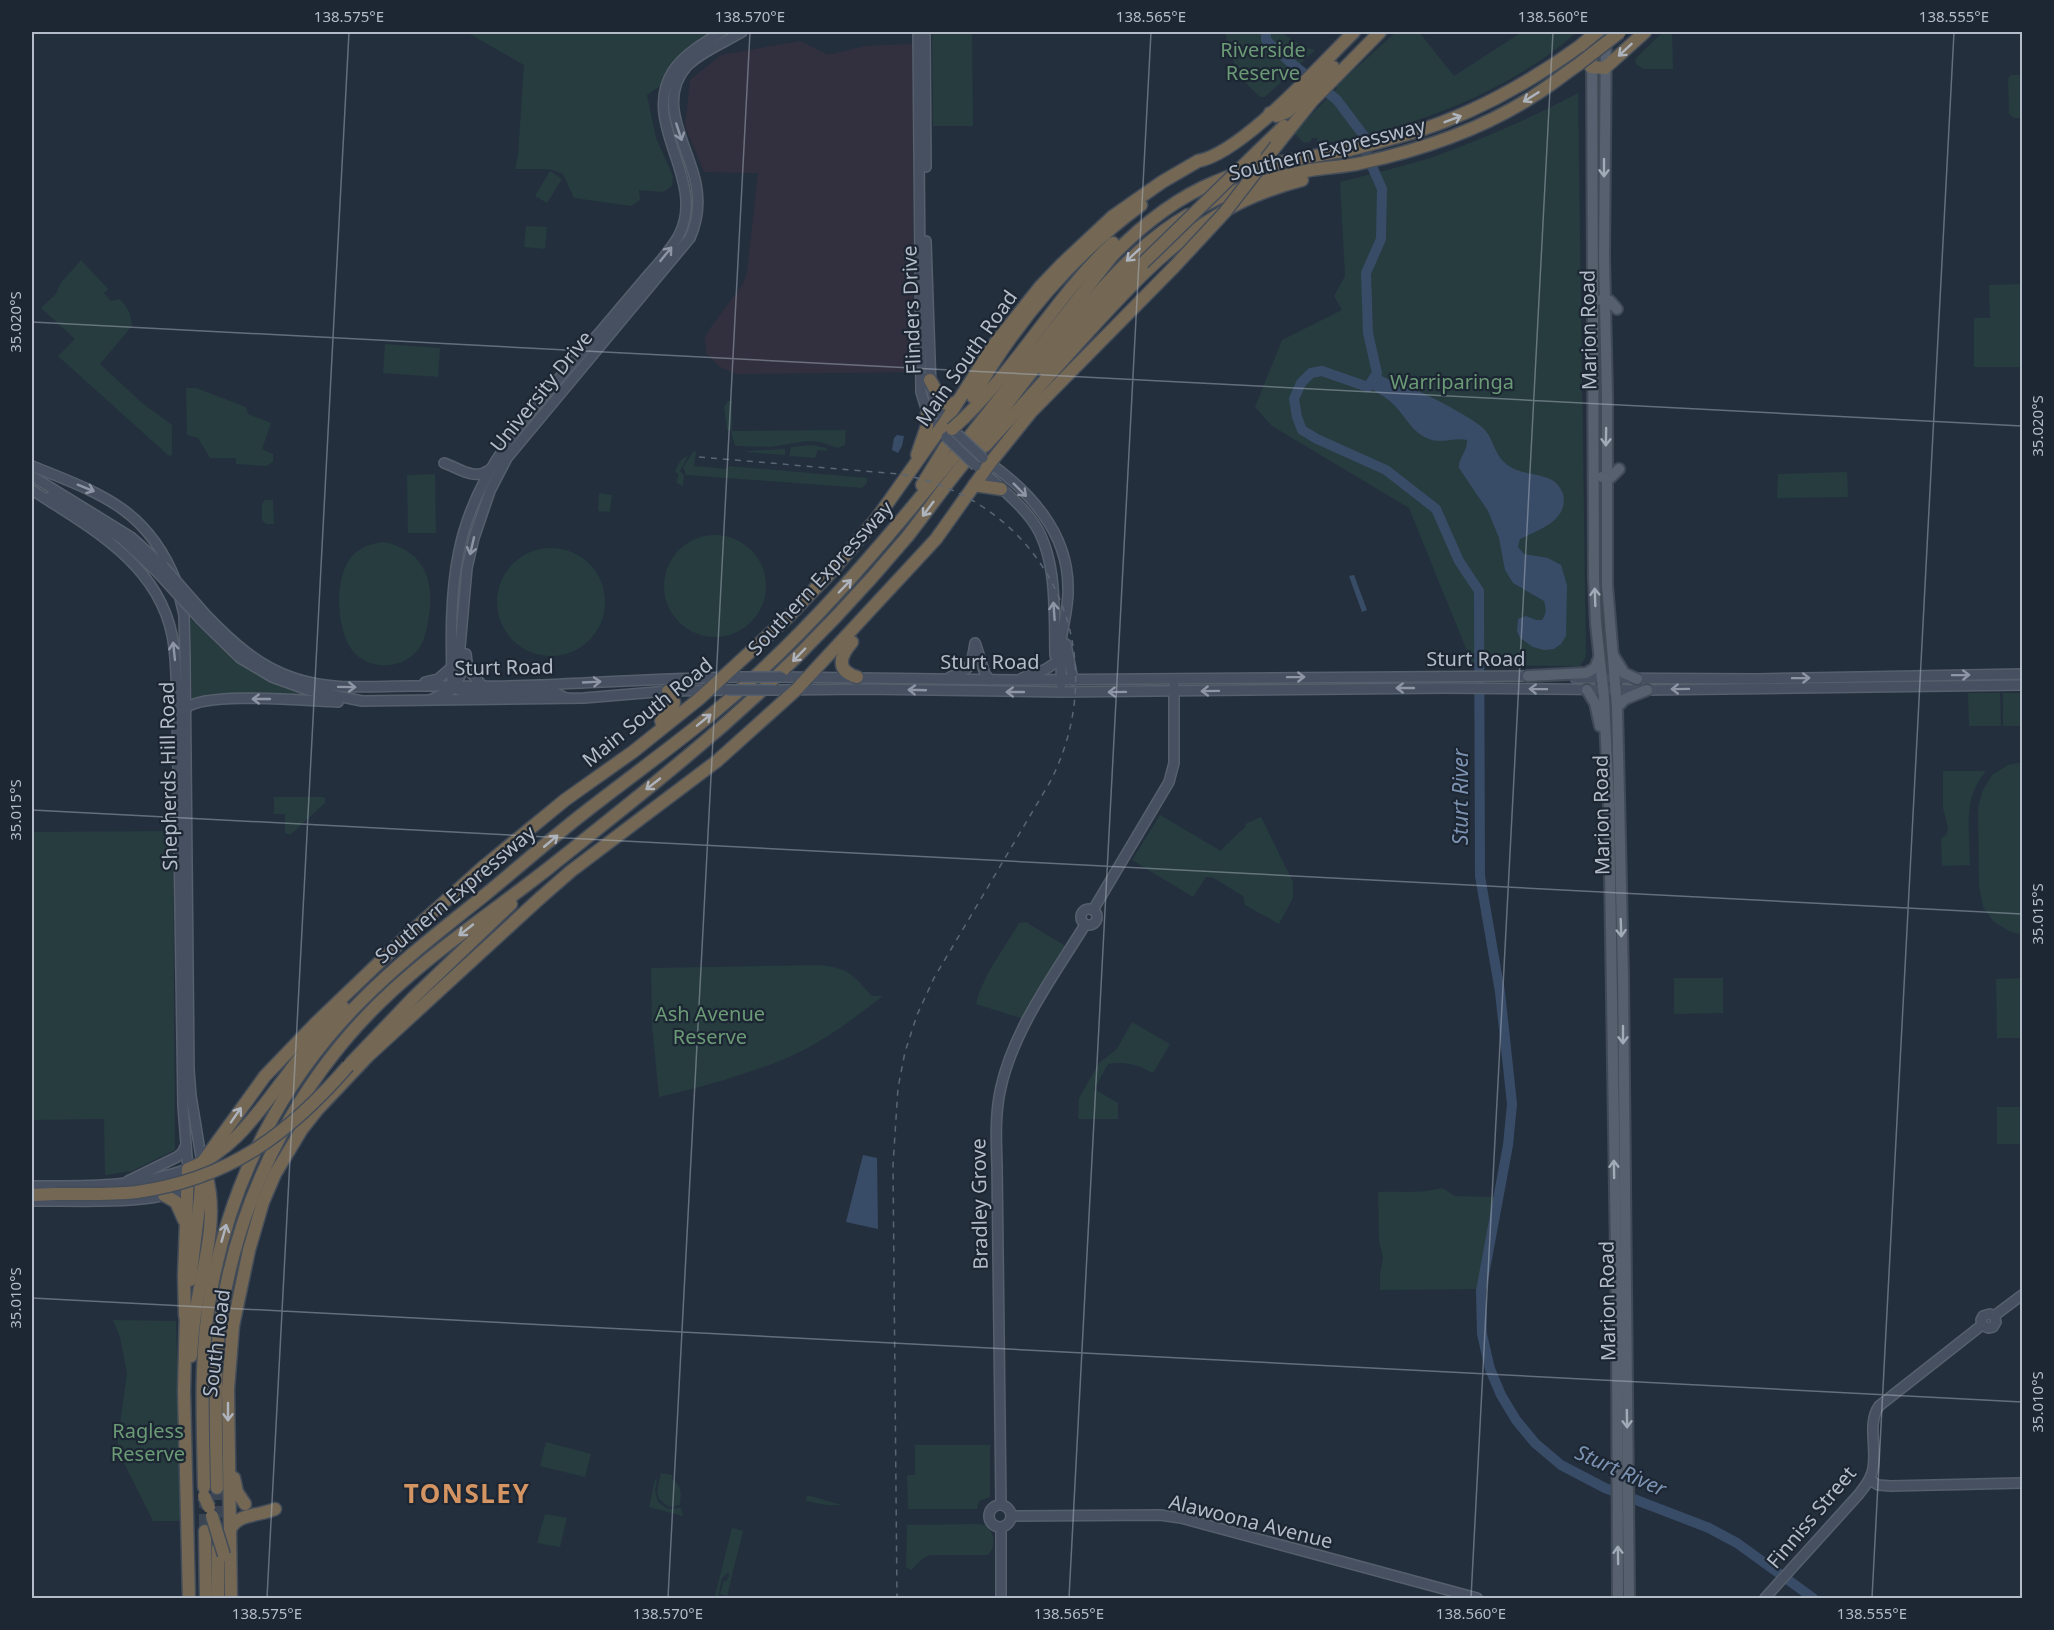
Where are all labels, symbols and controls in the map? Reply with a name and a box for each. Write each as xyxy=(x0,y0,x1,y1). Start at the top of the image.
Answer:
text: 138.575°E xyxy=(314,6,384,26)
text: 138.570°E xyxy=(715,6,785,26)
text: 138.565°E xyxy=(1116,6,1186,26)
text: 138.560°E xyxy=(1518,6,1588,26)
text: 138.555°E xyxy=(1919,6,1989,26)
park label: Riverside Reserve xyxy=(1220,36,1306,86)
one-way arrow xyxy=(1618,43,1633,57)
one-way arrow xyxy=(1523,91,1540,103)
street label: Southern Expressway xyxy=(1226,111,1429,186)
one-way arrow xyxy=(1443,112,1462,123)
one-way arrow xyxy=(675,122,686,141)
one-way arrow xyxy=(1598,158,1610,178)
street label: Flinders Drive xyxy=(895,245,927,375)
one-way arrow xyxy=(659,246,672,262)
one-way arrow xyxy=(1126,248,1141,262)
street label: Marion Road xyxy=(1573,270,1603,390)
street label: Main South Road xyxy=(909,285,1023,431)
text: 35.020°S xyxy=(5,291,25,353)
street label: University Drive xyxy=(484,325,598,457)
park label: Warriparinga xyxy=(1390,368,1514,395)
text: 35.020°S xyxy=(2027,395,2047,457)
one-way arrow xyxy=(1600,426,1612,446)
one-way arrow xyxy=(76,483,95,494)
one-way arrow xyxy=(1013,483,1028,497)
street label: Southern Expressway xyxy=(741,495,899,661)
one-way arrow xyxy=(921,501,934,517)
one-way arrow xyxy=(466,536,477,556)
one-way arrow xyxy=(837,578,852,593)
one-way arrow xyxy=(1589,587,1600,607)
one-way arrow xyxy=(1048,602,1059,622)
one-way arrow xyxy=(168,641,179,661)
street label: Sturt Road xyxy=(1426,645,1526,672)
one-way arrow xyxy=(791,648,806,663)
street label: Sturt Road xyxy=(940,648,1040,675)
street label: Main South Road xyxy=(576,651,718,773)
street label: Sturt Road xyxy=(454,653,554,681)
one-way arrow xyxy=(1950,670,1970,681)
one-way arrow xyxy=(1285,671,1305,683)
one-way arrow xyxy=(1790,672,1810,684)
one-way arrow xyxy=(581,677,601,688)
street label: Shepherds Hill Road xyxy=(153,681,183,871)
one-way arrow xyxy=(336,681,356,692)
one-way arrow xyxy=(1395,682,1415,694)
one-way arrow xyxy=(1528,683,1548,695)
one-way arrow xyxy=(1670,683,1690,695)
one-way arrow xyxy=(908,685,928,696)
one-way arrow xyxy=(1200,685,1220,697)
one-way arrow xyxy=(1005,686,1025,698)
one-way arrow xyxy=(1108,686,1128,698)
one-way arrow xyxy=(252,693,272,705)
one-way arrow xyxy=(696,714,712,727)
water label: Sturt River xyxy=(1446,747,1474,845)
street label: Marion Road xyxy=(1586,755,1616,875)
one-way arrow xyxy=(645,777,661,790)
text: 35.015°S xyxy=(5,779,25,841)
street label: Southern Expressway xyxy=(369,818,541,969)
one-way arrow xyxy=(543,834,558,848)
text: 35.015°S xyxy=(2027,883,2047,945)
one-way arrow xyxy=(1616,918,1627,938)
one-way arrow xyxy=(459,924,475,937)
park label: Ash Avenue Reserve xyxy=(655,1000,765,1050)
one-way arrow xyxy=(1617,1025,1629,1045)
one-way arrow xyxy=(230,1108,242,1124)
street label: Bradley Grove xyxy=(964,1138,994,1270)
one-way arrow xyxy=(1608,1160,1620,1180)
one-way arrow xyxy=(219,1224,230,1243)
street label: Marion Road xyxy=(1592,1241,1622,1361)
text: 35.010°S xyxy=(5,1267,25,1329)
street label: South Road xyxy=(196,1288,236,1398)
text: 35.010°S xyxy=(2027,1371,2047,1433)
one-way arrow xyxy=(222,1401,234,1421)
one-way arrow xyxy=(1621,1409,1633,1429)
park label: Ragless Reserve xyxy=(111,1417,185,1467)
water label: Sturt River xyxy=(1571,1438,1672,1503)
street label: Finniss Street xyxy=(1760,1460,1862,1574)
district label: TONSLEY xyxy=(404,1475,530,1511)
street label: Alawoona Avenue xyxy=(1166,1488,1336,1554)
one-way arrow xyxy=(1612,1546,1624,1566)
text: 138.575°E xyxy=(232,1603,302,1623)
text: 138.570°E xyxy=(633,1603,703,1623)
text: 138.565°E xyxy=(1034,1603,1104,1623)
text: 138.560°E xyxy=(1436,1603,1506,1623)
text: 138.555°E xyxy=(1837,1603,1907,1623)

